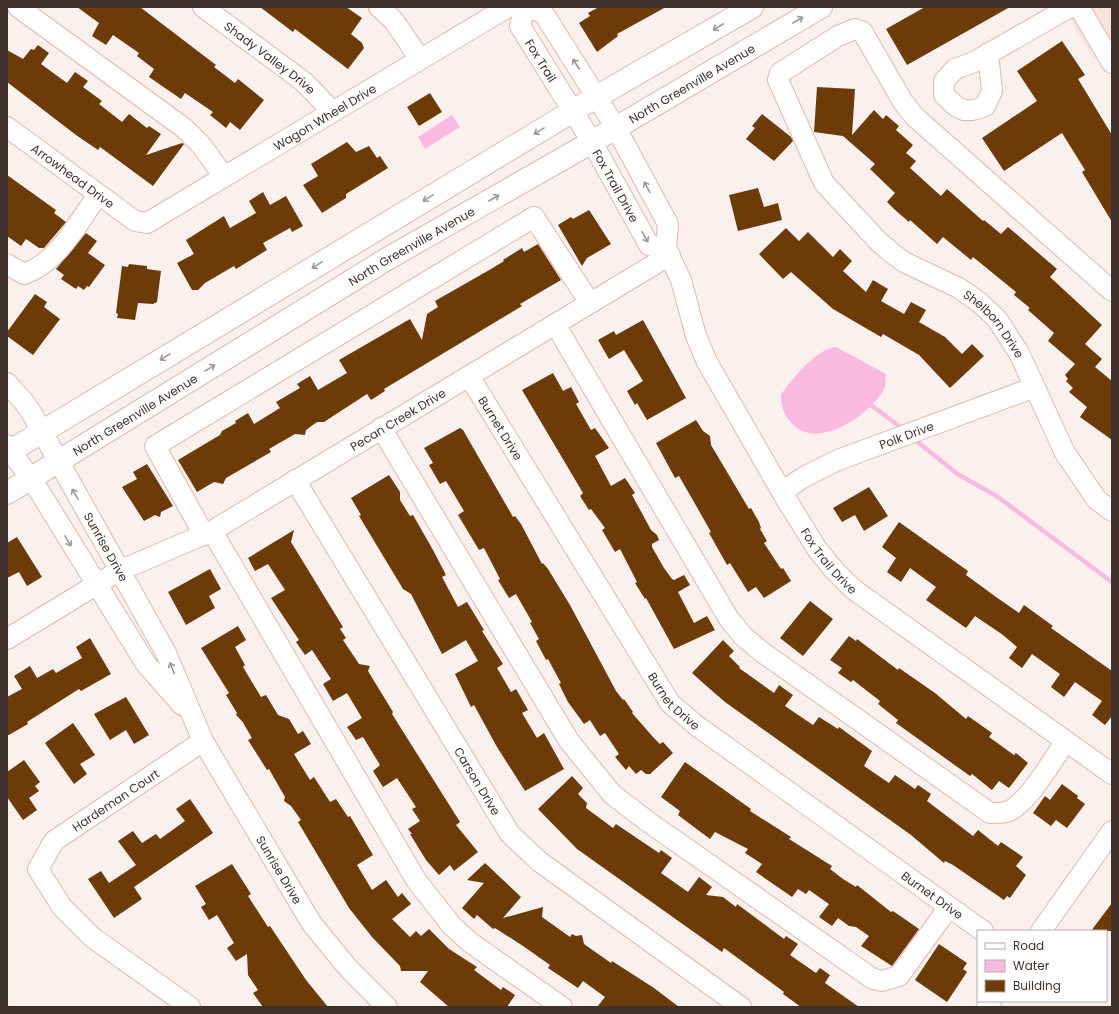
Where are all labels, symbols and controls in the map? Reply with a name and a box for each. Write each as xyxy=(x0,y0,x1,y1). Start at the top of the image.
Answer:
one-way arrow xyxy=(792,16,803,24)
street label: Shady Valley Drive xyxy=(221,17,320,98)
one-way arrow xyxy=(712,23,724,31)
street label: Fox Trail xyxy=(521,36,561,85)
street label: North Greenville Avenue xyxy=(625,39,758,127)
one-way arrow xyxy=(572,59,580,70)
street label: Wagon Wheel Drive xyxy=(270,79,379,154)
one-way arrow xyxy=(534,127,545,135)
street label: Arrowhead Drive xyxy=(28,139,118,212)
street label: Fox Trail Drive xyxy=(589,146,643,225)
one-way arrow xyxy=(643,181,651,193)
one-way arrow xyxy=(488,193,500,201)
one-way arrow xyxy=(422,195,434,203)
street label: North Greenville Avenue xyxy=(345,202,478,289)
one-way arrow xyxy=(641,231,649,243)
one-way arrow xyxy=(311,262,323,270)
street label: Shelborn Drive xyxy=(960,286,1029,361)
one-way arrow xyxy=(159,354,171,362)
one-way arrow xyxy=(204,364,216,372)
street label: North Greenville Avenue xyxy=(69,369,200,459)
street label: Pecan Creek Drive xyxy=(347,384,449,455)
street label: Burnet Drive xyxy=(475,393,527,463)
street label: Polk Drive xyxy=(876,417,936,453)
one-way arrow xyxy=(71,488,79,500)
street label: Sunrise Drive xyxy=(80,509,133,584)
street label: Fox Trail Drive xyxy=(797,524,861,597)
one-way arrow xyxy=(65,535,73,547)
one-way arrow xyxy=(168,663,175,675)
street label: Burnet Drive xyxy=(644,669,704,734)
street label: Carson Drive xyxy=(451,744,505,818)
street label: Hardeman Court xyxy=(69,764,162,835)
street label: Sunrise Drive xyxy=(253,832,307,907)
street label: Burnet Drive xyxy=(898,867,967,923)
legend xyxy=(977,930,1107,1002)
text: Road xyxy=(1013,937,1044,954)
text: Water xyxy=(1013,957,1050,974)
text: Building xyxy=(1013,977,1061,994)

